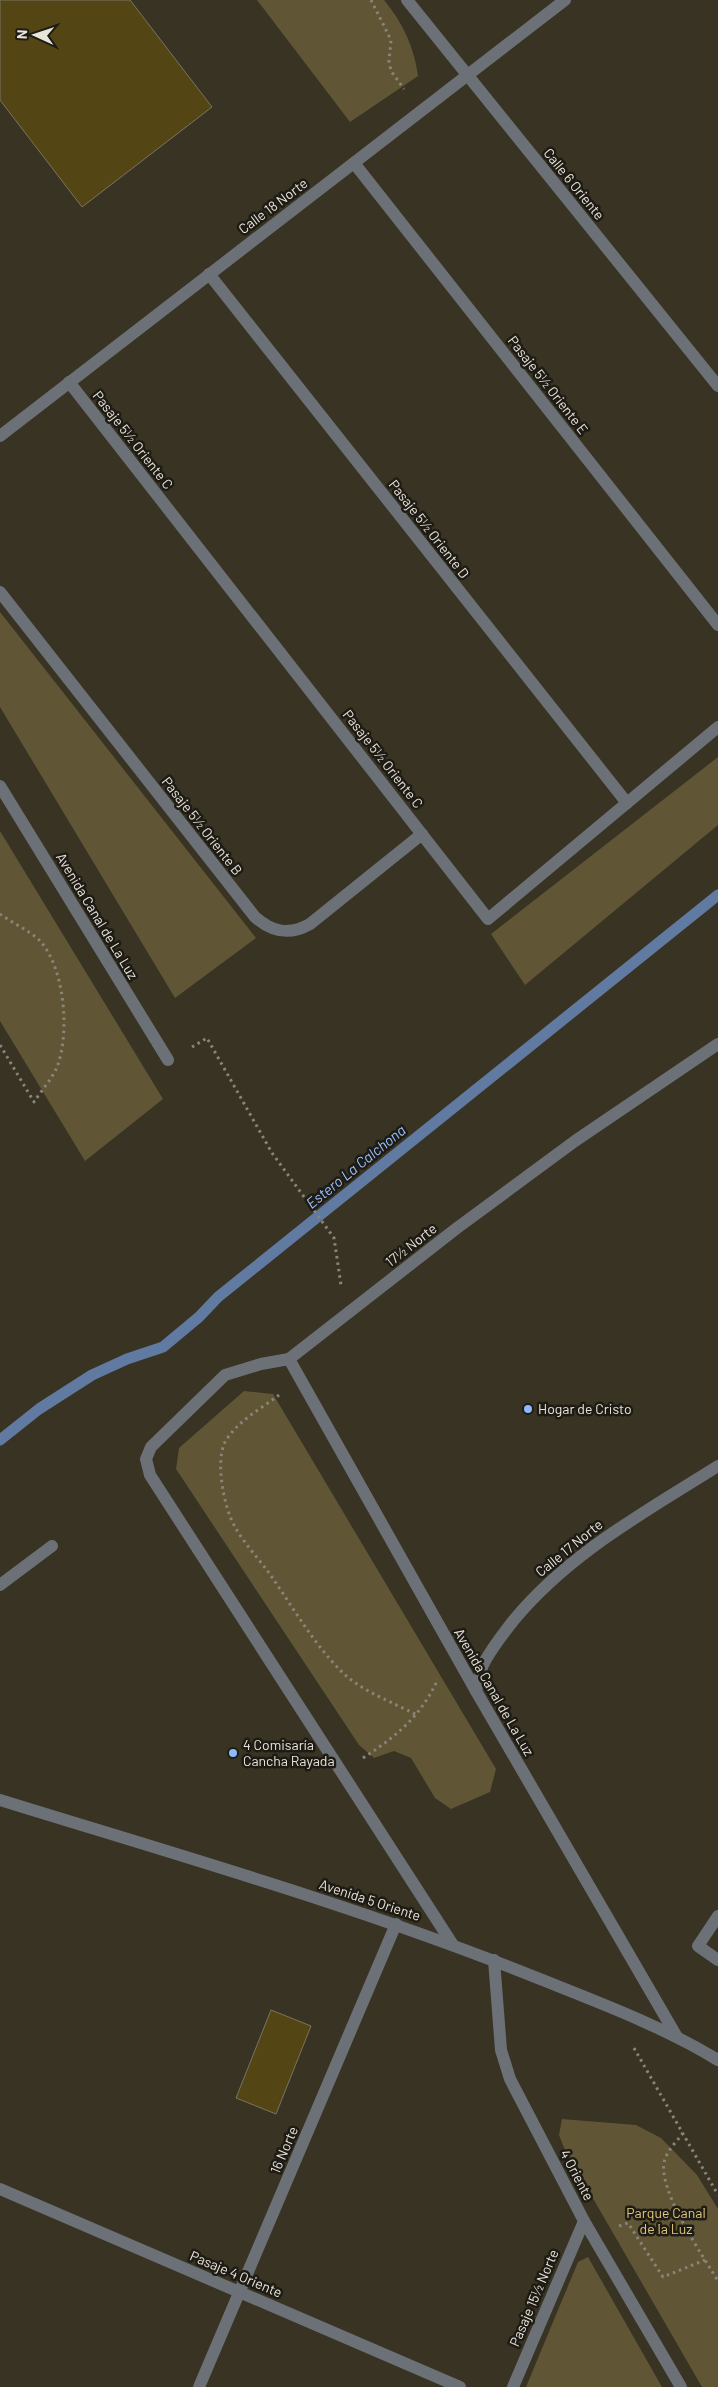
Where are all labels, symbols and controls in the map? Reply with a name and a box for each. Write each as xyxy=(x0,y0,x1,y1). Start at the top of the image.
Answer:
north arrow xyxy=(10,10,60,60)
text: N xyxy=(13,29,30,39)
street label: Calle 6 Oriente xyxy=(540,145,608,223)
street label: Calle 18 Norte xyxy=(235,174,311,237)
street label: Pasaje 5½ Oriente E xyxy=(505,332,592,437)
street label: Pasaje 5½ Oriente C xyxy=(90,387,177,492)
street label: Pasaje 5½ Oriente D xyxy=(386,476,473,581)
street label: Pasaje 5½ Oriente C xyxy=(340,706,427,811)
street label: Pasaje 5½ Oriente B xyxy=(159,773,246,878)
street label: Avenida Canal de La Luz xyxy=(53,849,142,982)
water label: Estero La Calchona xyxy=(302,1121,409,1212)
street label: 17½ Norte xyxy=(382,1219,440,1270)
place label: Hogar de Cristo xyxy=(538,1400,632,1417)
marker: Hogar de Cristo xyxy=(522,1403,534,1415)
street label: Calle 17 Norte xyxy=(532,1515,606,1580)
street label: Avenida Canal de La Luz xyxy=(451,1625,538,1759)
place label: 4 Comisaría Cancha Rayada xyxy=(243,1736,335,1769)
marker: 4 Comisaría Cancha Rayada xyxy=(227,1747,239,1759)
street label: Avenida 5 Oriente xyxy=(317,1875,423,1924)
street label: 16 Norte xyxy=(266,2124,301,2176)
street label: 4 Oriente xyxy=(557,2146,598,2203)
park label: Parque Canal de la Luz xyxy=(626,2204,706,2237)
street label: Pasaje 4 Oriente xyxy=(188,2247,285,2301)
street label: Pasaje 15½ Norte xyxy=(505,2247,562,2349)

